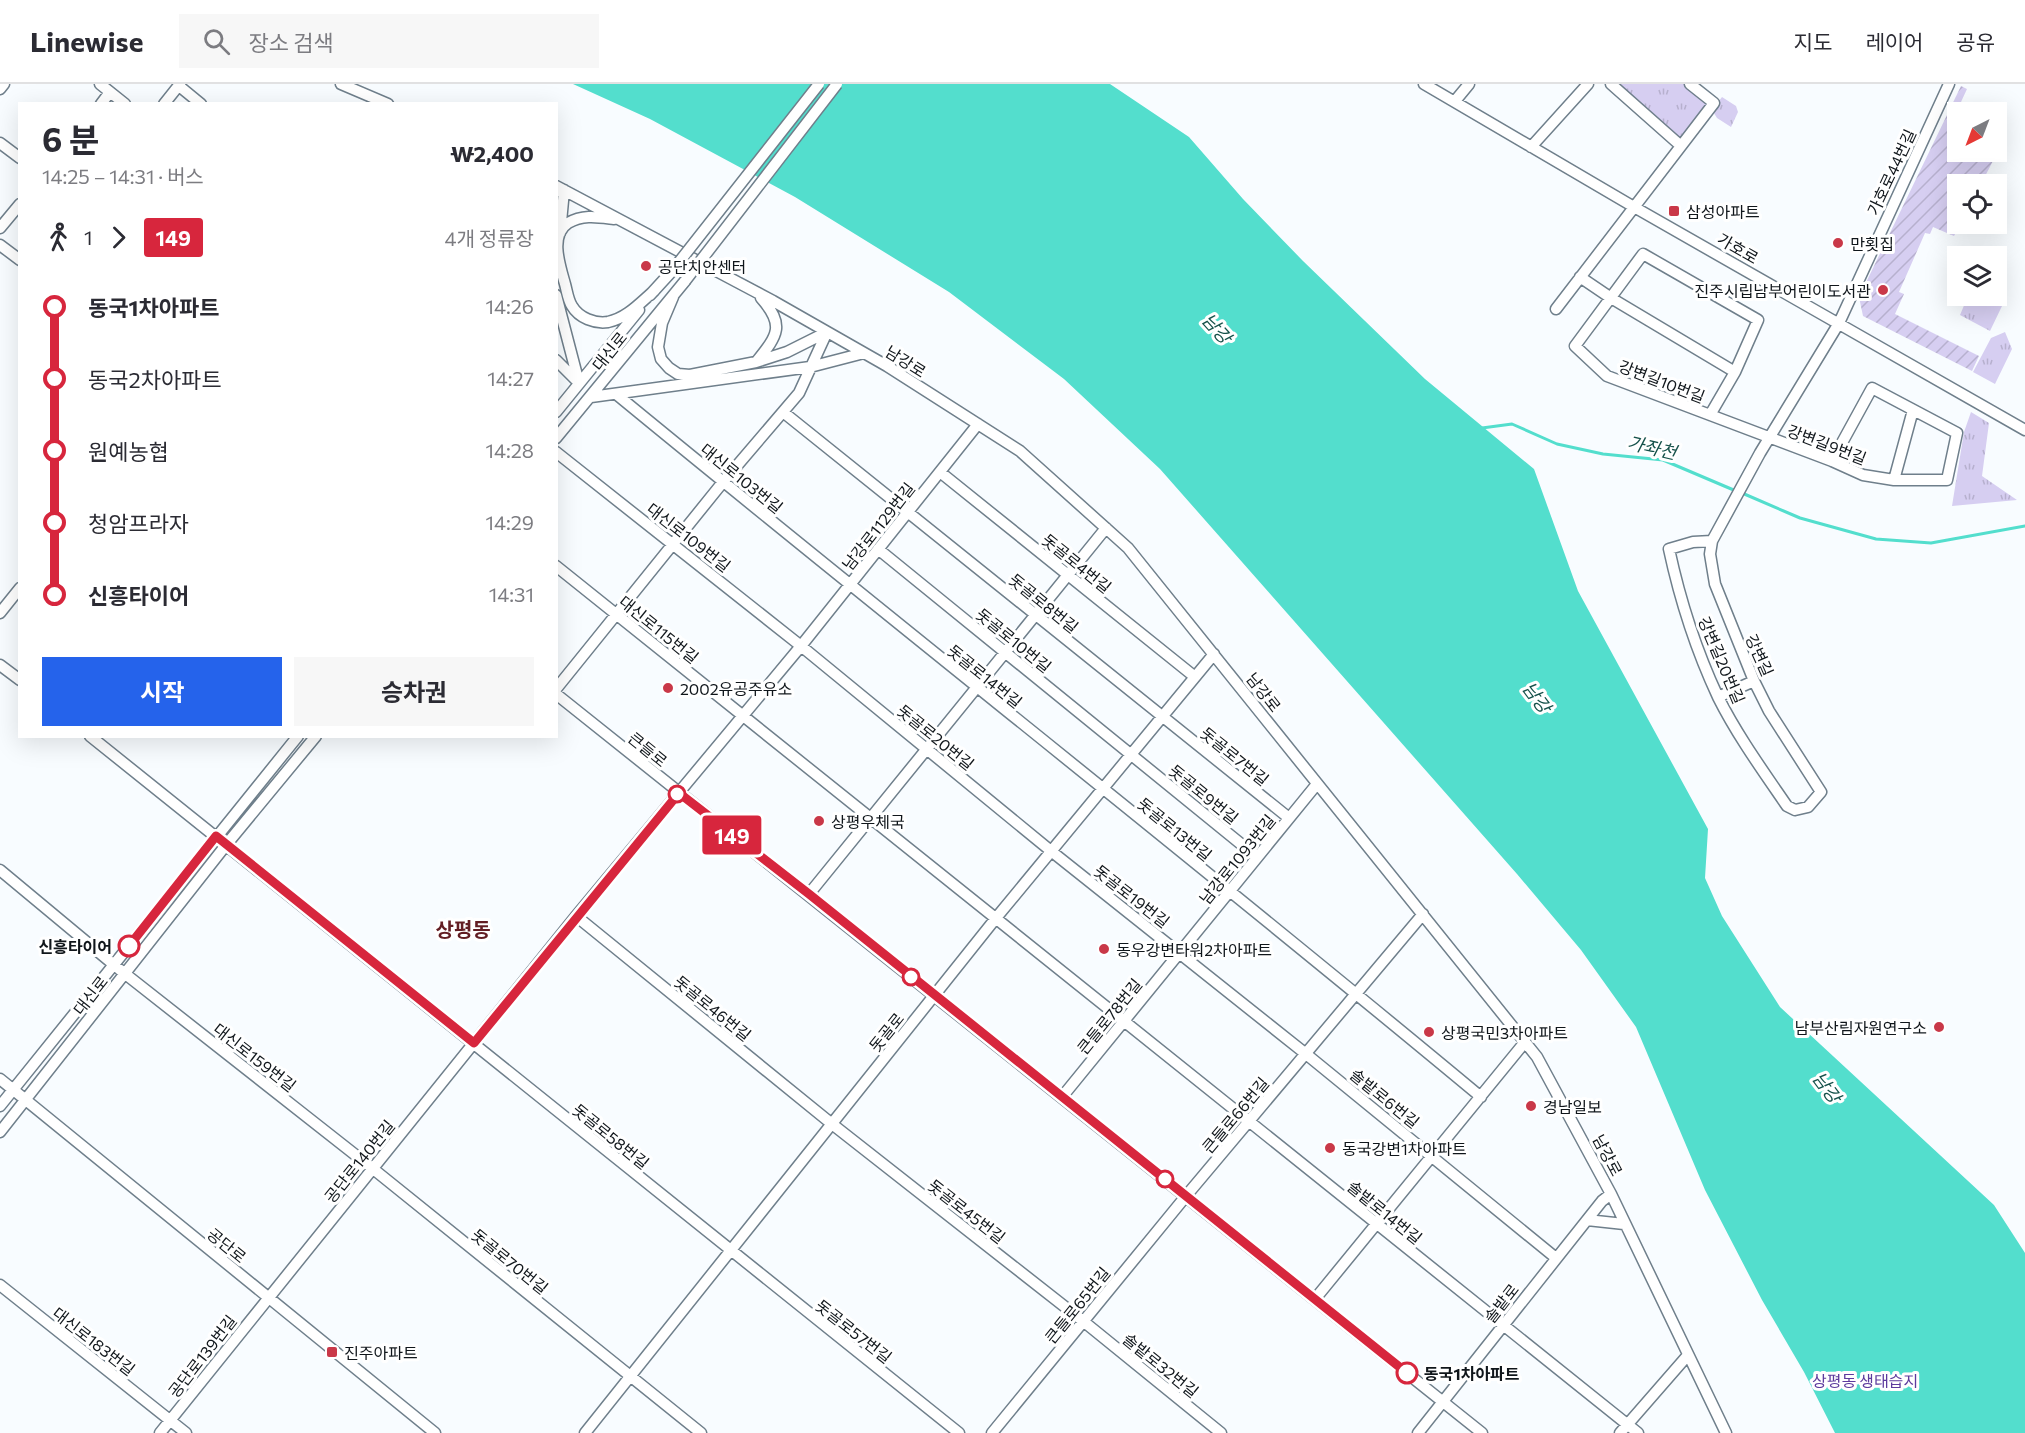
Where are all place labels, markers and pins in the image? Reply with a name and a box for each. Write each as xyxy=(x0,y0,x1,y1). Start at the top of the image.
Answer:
place label: 삼성아파트 xyxy=(1686,202,1760,221)
marker: 삼성아파트 xyxy=(1667,204,1681,218)
place label: 만횟집 xyxy=(1850,234,1894,253)
marker: 만횟집 xyxy=(1831,236,1845,250)
place label: 공단치안센터 xyxy=(658,257,746,276)
marker: 공단치안센터 xyxy=(639,259,653,273)
place label: 진주시립남부어린이도서관 xyxy=(1694,281,1871,300)
marker: 진주시립남부어린이도서관 xyxy=(1876,283,1890,297)
place label: 2002유공주유소 xyxy=(680,679,792,698)
marker: 2002유공주유소 xyxy=(661,681,675,695)
unlabelled marker xyxy=(668,785,686,803)
place label: 상평우체국 xyxy=(831,812,905,831)
marker: 상평우체국 xyxy=(812,814,826,828)
marker: 신흥타이어 xyxy=(118,935,140,957)
place label: 신흥타이어 xyxy=(38,937,112,956)
place label: 동우강변타워2차아파트 xyxy=(1116,940,1272,959)
marker: 동우강변타워2차아파트 xyxy=(1097,942,1111,956)
unlabelled marker xyxy=(902,968,920,986)
place label: 남부산림자원연구소 xyxy=(1795,1018,1927,1037)
marker: 남부산림자원연구소 xyxy=(1932,1020,1946,1034)
place label: 상평국민3차아파트 xyxy=(1441,1023,1568,1042)
marker: 상평국민3차아파트 xyxy=(1422,1025,1436,1039)
place label: 경남일보 xyxy=(1543,1097,1602,1116)
marker: 경남일보 xyxy=(1524,1099,1538,1113)
place label: 동국강변1차아파트 xyxy=(1342,1139,1467,1158)
marker: 동국강변1차아파트 xyxy=(1323,1141,1337,1155)
unlabelled marker xyxy=(1156,1170,1174,1188)
place label: 진주아파트 xyxy=(344,1343,418,1362)
marker: 진주아파트 xyxy=(325,1345,339,1359)
marker: 동국1차아파트 xyxy=(1396,1362,1418,1384)
place label: 동국1차아파트 xyxy=(1424,1364,1520,1383)

